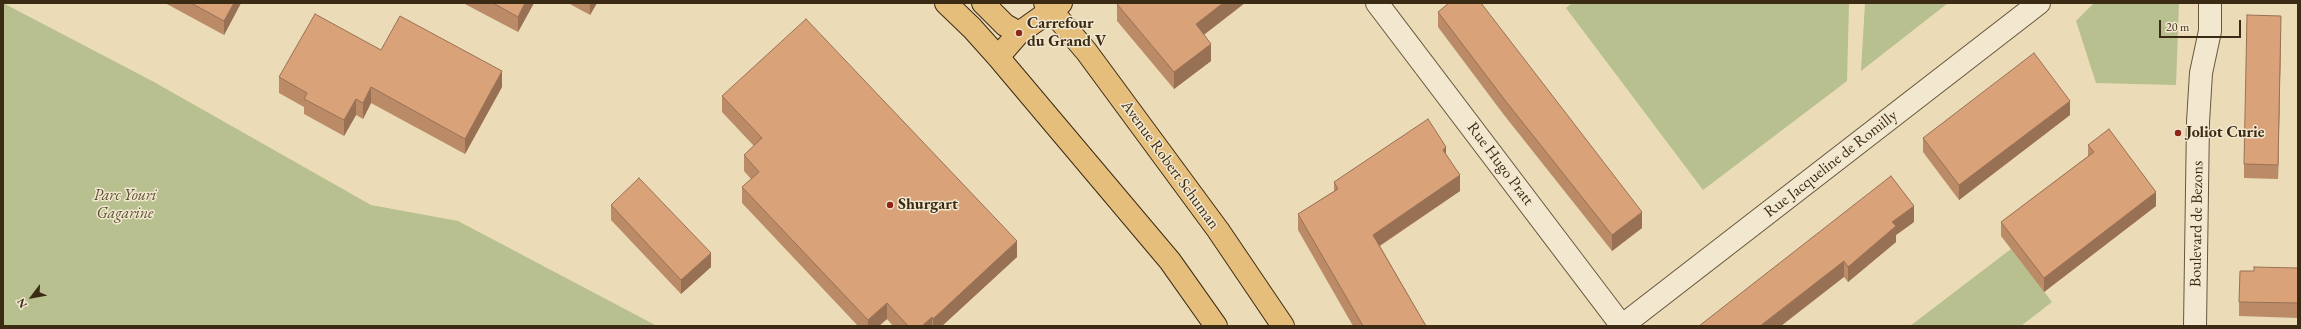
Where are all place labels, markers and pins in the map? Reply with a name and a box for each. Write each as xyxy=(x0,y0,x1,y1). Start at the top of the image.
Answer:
place label: Carrefour du Grand V xyxy=(1027,14,1106,52)
marker: Carrefour du Grand V xyxy=(1014,28,1024,38)
place label: Joliot Curie xyxy=(2186,123,2264,143)
marker: Joliot Curie xyxy=(2173,128,2183,138)
place label: Shurgart xyxy=(898,195,958,215)
marker: Shurgart xyxy=(885,200,895,210)

